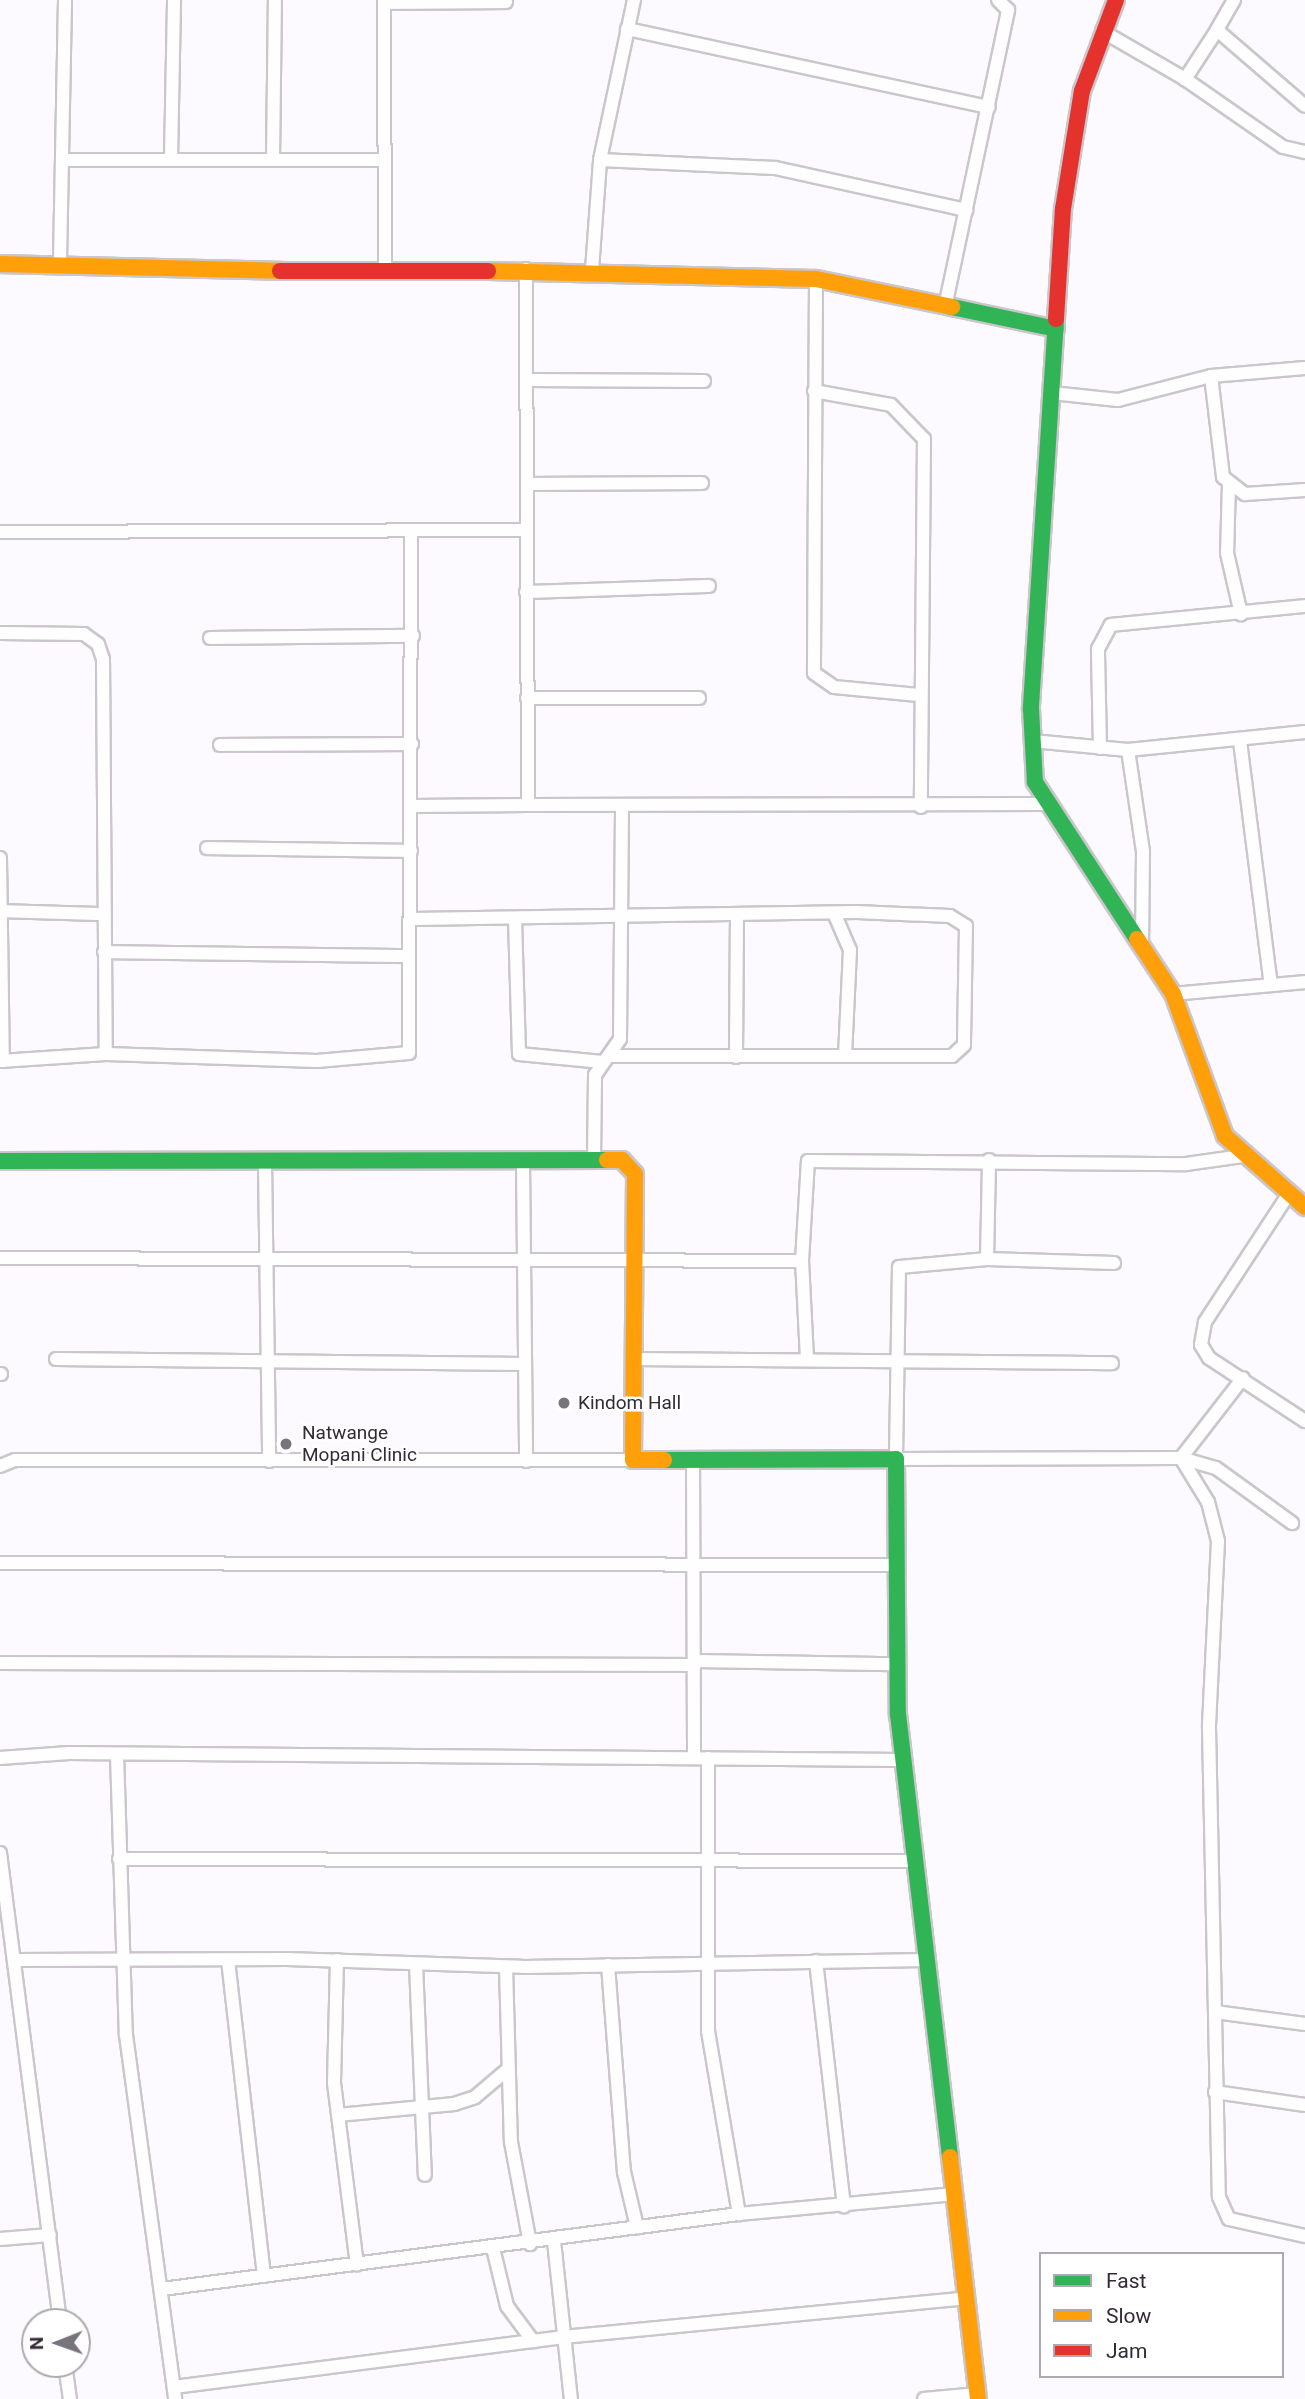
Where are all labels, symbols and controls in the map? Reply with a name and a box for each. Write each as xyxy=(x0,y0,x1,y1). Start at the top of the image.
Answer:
place label: Kindom Hall xyxy=(578,1392,681,1414)
marker: Kindom Hall xyxy=(556,1395,572,1411)
place label: Natwange Mopani Clinic xyxy=(302,1422,417,1466)
marker: Natwange Mopani Clinic xyxy=(276,1434,296,1454)
legend xyxy=(1039,2252,1284,2378)
text: Fast xyxy=(1106,2269,1146,2293)
text: Slow xyxy=(1106,2304,1151,2328)
north arrow xyxy=(21,2308,91,2378)
text: N xyxy=(25,2336,48,2350)
text: Jam xyxy=(1106,2339,1147,2363)

